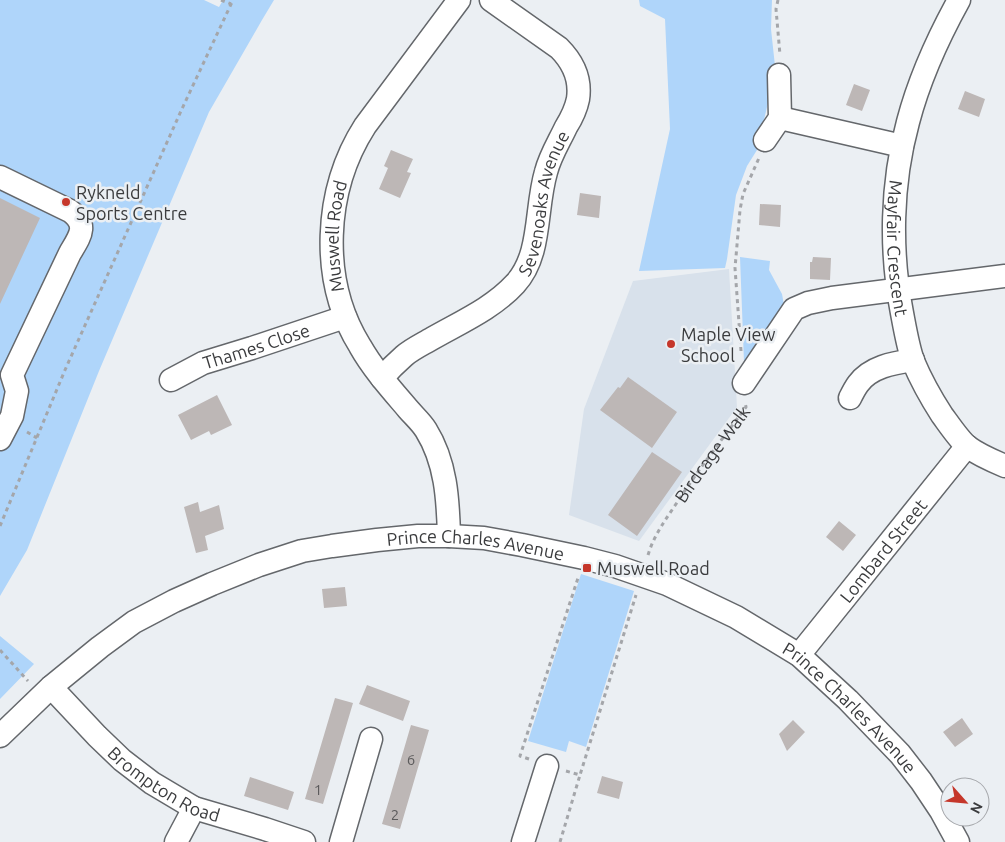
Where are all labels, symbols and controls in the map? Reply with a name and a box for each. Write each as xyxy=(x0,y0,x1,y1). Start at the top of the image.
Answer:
street label: Sevenoaks Avenue xyxy=(514,127,573,279)
street label: Muswell Road xyxy=(322,178,350,294)
street label: Mayfair Crescent xyxy=(884,179,912,318)
place label: Rykneld Sports Centre xyxy=(76,182,187,223)
marker: Rykneld Sports Centre xyxy=(60,196,72,208)
street label: Thames Close xyxy=(200,320,312,372)
place label: Maple View School xyxy=(681,324,776,365)
marker: Maple View School xyxy=(665,338,677,350)
street label: Birdcage Walk xyxy=(670,402,754,506)
street label: Lombard Street xyxy=(835,495,930,606)
street label: Prince Charles Avenue xyxy=(386,526,566,564)
place label: Muswell Road xyxy=(597,558,710,578)
marker: Muswell Road xyxy=(581,562,593,574)
street label: Prince Charles Avenue xyxy=(780,638,921,777)
street label: Brompton Road xyxy=(104,742,222,825)
house number: 6 xyxy=(407,751,415,768)
north arrow xyxy=(940,777,990,827)
house number: 1 xyxy=(314,781,322,798)
text: N xyxy=(967,800,986,816)
house number: 2 xyxy=(391,806,399,823)

